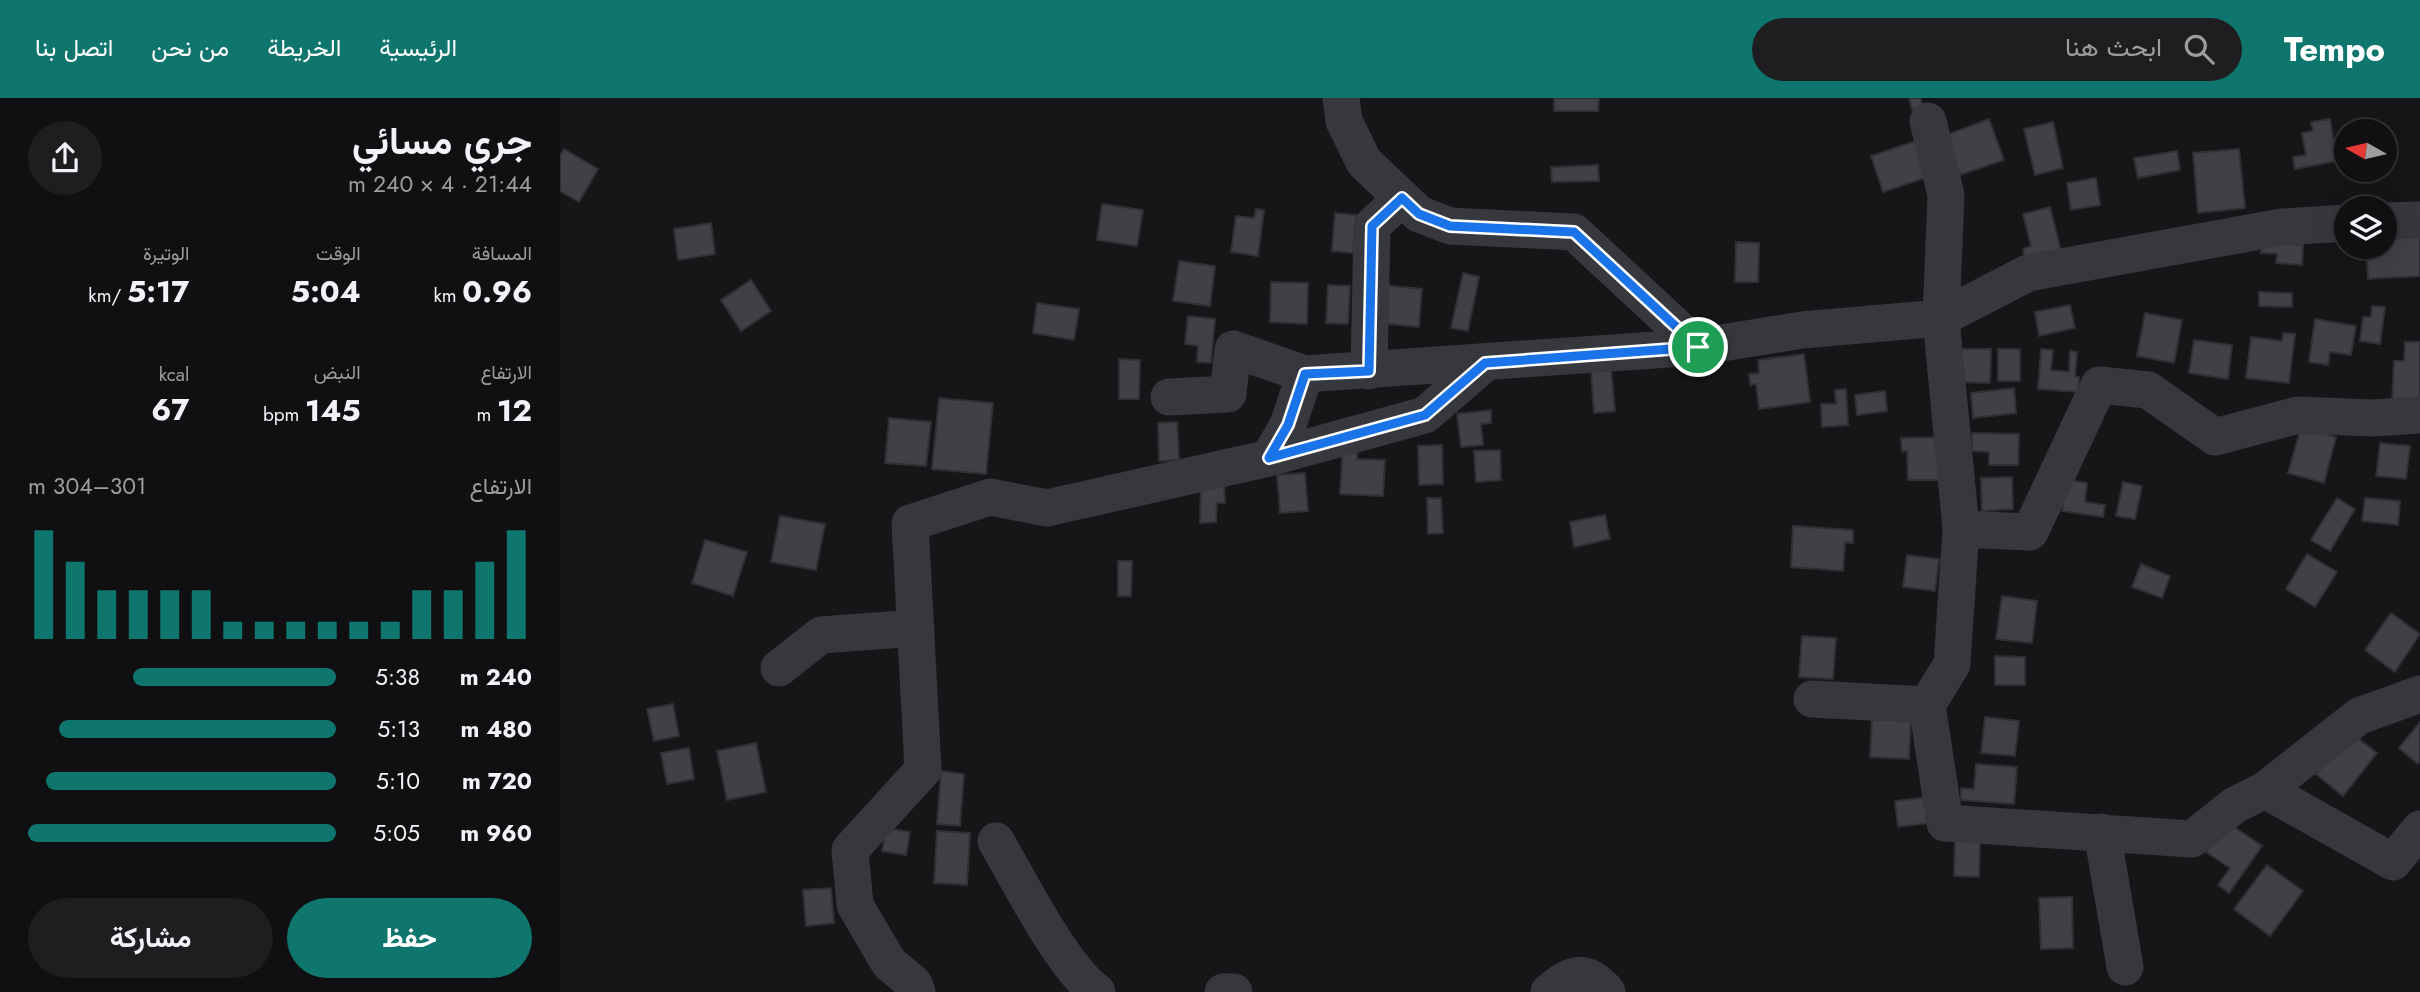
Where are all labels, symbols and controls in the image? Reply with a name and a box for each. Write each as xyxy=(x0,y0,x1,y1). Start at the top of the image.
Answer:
search box xyxy=(1752,18,2242,81)
text: Tempo xyxy=(2284,26,2385,73)
text: ابحث هنا xyxy=(2065,28,2162,66)
text: اتصل بنا xyxy=(35,30,113,65)
text: من نحن xyxy=(151,30,229,65)
text: الخريطة xyxy=(267,30,341,65)
text: الرئيسية xyxy=(379,30,457,65)
icon: search xyxy=(2180,30,2218,68)
text: جري مسائي xyxy=(352,113,532,168)
north arrow xyxy=(2334,119,2398,182)
map controls xyxy=(2334,119,2397,259)
button: share xyxy=(28,121,102,195)
text: 21:44 · 4 × 240 m xyxy=(348,167,532,201)
button: layers xyxy=(2334,196,2397,259)
text: الوتيرة xyxy=(143,240,189,267)
text: الوقت xyxy=(316,240,361,267)
text: المسافة xyxy=(472,240,532,267)
text: 5:17 xyxy=(127,270,189,313)
text: 5:04 xyxy=(291,270,361,313)
text: 0.96 xyxy=(462,270,532,313)
text: /km xyxy=(88,282,127,309)
text: km xyxy=(433,282,462,309)
pin xyxy=(1668,317,1728,377)
icon: arrive xyxy=(1679,328,1717,366)
text: النبض xyxy=(314,359,361,386)
text: الارتفاع xyxy=(480,359,532,386)
text: kcal xyxy=(159,361,189,388)
text: 67 xyxy=(151,388,189,431)
text: 145 xyxy=(305,389,361,432)
text: 12 xyxy=(497,389,532,432)
text: bpm xyxy=(263,401,305,428)
text: m xyxy=(477,401,497,428)
text: 301–304 m xyxy=(28,469,146,503)
text: الارتفاع xyxy=(470,469,532,503)
text: 5:38 xyxy=(375,660,420,694)
text: 240 m xyxy=(460,660,532,694)
text: 5:13 xyxy=(377,712,420,746)
text: 480 m xyxy=(461,712,532,746)
text: 5:10 xyxy=(376,764,420,798)
text: 720 m xyxy=(462,764,532,798)
text: 5:05 xyxy=(373,816,420,850)
text: 960 m xyxy=(460,816,532,850)
button: مشاركة xyxy=(28,898,273,978)
button: حفظ xyxy=(287,898,532,978)

